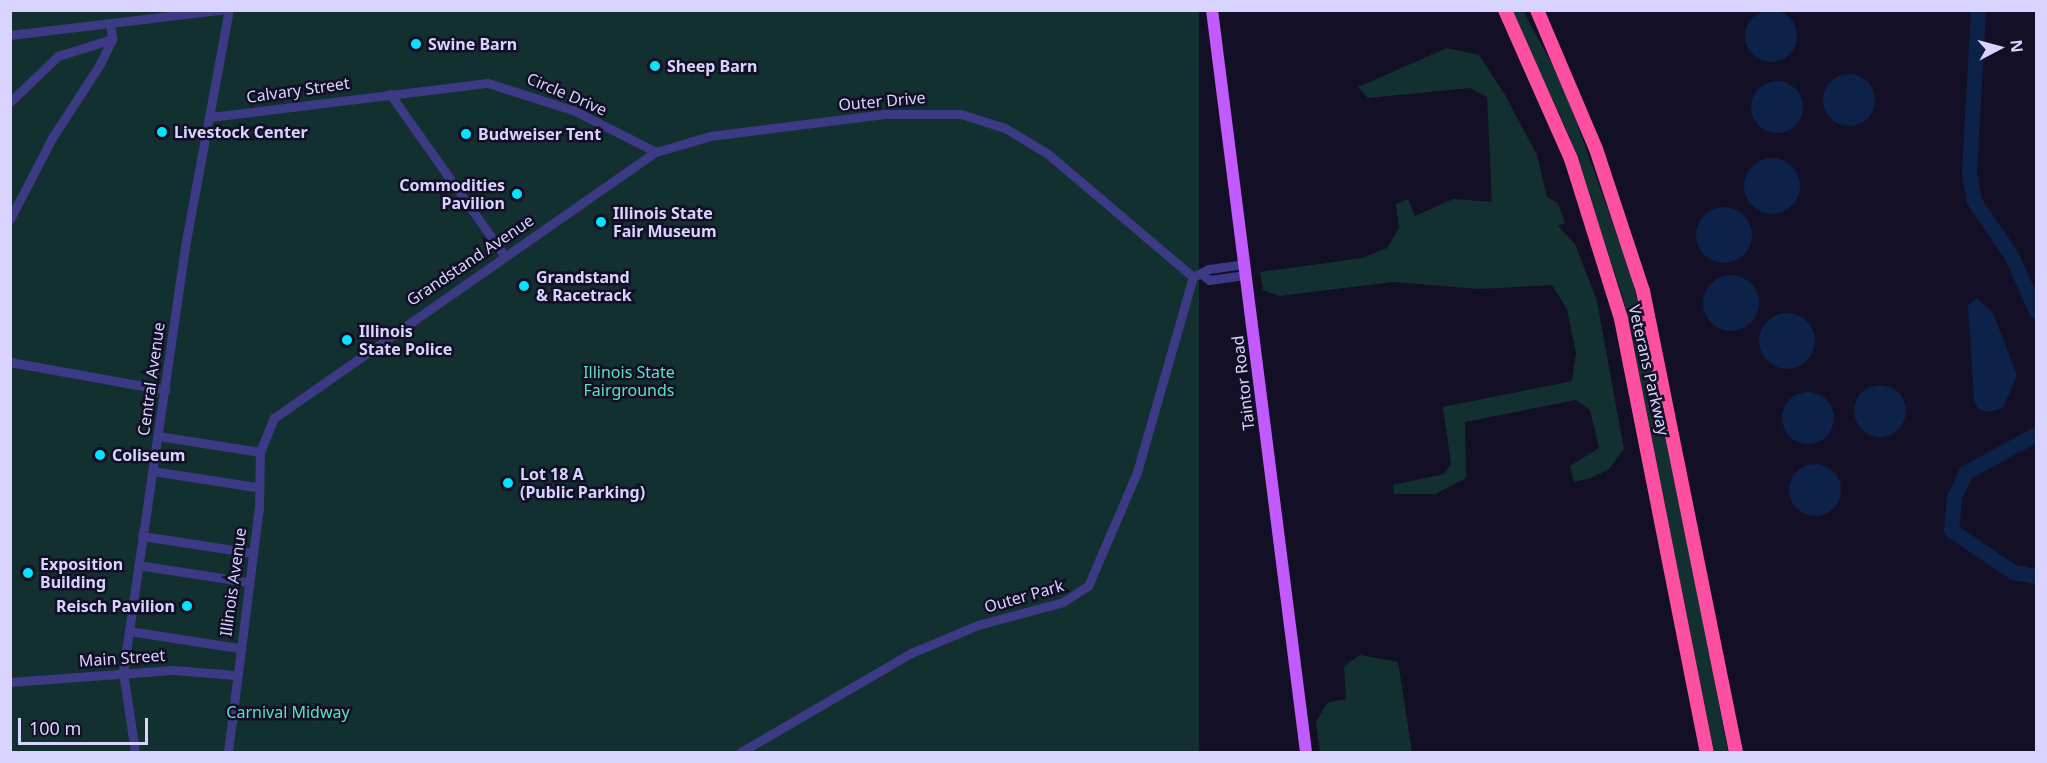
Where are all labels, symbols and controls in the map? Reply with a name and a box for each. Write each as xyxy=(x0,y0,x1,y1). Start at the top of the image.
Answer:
north arrow xyxy=(1969,18,2029,78)
place label: Swine Barn xyxy=(428,34,517,54)
marker: Swine Barn xyxy=(409,37,423,51)
text: N xyxy=(2005,38,2029,54)
place label: Sheep Barn xyxy=(667,56,757,76)
marker: Sheep Barn xyxy=(648,59,662,73)
street label: Circle Drive xyxy=(524,69,610,119)
street label: Calvary Street xyxy=(245,73,351,107)
street label: Outer Drive xyxy=(838,88,926,114)
place label: Livestock Center xyxy=(174,122,308,142)
place label: Budweiser Tent xyxy=(478,124,601,144)
marker: Livestock Center xyxy=(155,125,169,139)
marker: Budweiser Tent xyxy=(459,127,473,141)
place label: Commodities Pavilion xyxy=(399,175,505,213)
marker: Commodities Pavilion xyxy=(510,187,524,201)
place label: Illinois State Fair Museum xyxy=(613,203,717,241)
street label: Grandstand Avenue xyxy=(403,210,537,310)
marker: Illinois State Fair Museum xyxy=(594,215,608,229)
place label: Grandstand & Racetrack xyxy=(536,267,632,305)
marker: Grandstand & Racetrack xyxy=(517,279,531,293)
street label: Veterans Parkway xyxy=(1625,303,1673,437)
street label: Central Avenue xyxy=(134,321,168,437)
place label: Illinois State Police xyxy=(359,321,452,359)
marker: Illinois State Police xyxy=(340,333,354,347)
street label: Taintor Road xyxy=(1228,335,1258,431)
park label: Illinois State Fairgrounds xyxy=(583,362,675,400)
place label: Coliseum xyxy=(112,445,185,465)
marker: Coliseum xyxy=(93,448,107,462)
place label: Lot 18 A (Public Parking) xyxy=(520,464,645,502)
marker: Lot 18 A (Public Parking) xyxy=(501,476,515,490)
street label: Illinois Avenue xyxy=(216,526,250,638)
place label: Exposition Building xyxy=(40,554,123,592)
marker: Exposition Building xyxy=(21,566,35,580)
street label: Outer Park xyxy=(982,576,1066,616)
place label: Reisch Pavilion xyxy=(56,596,175,616)
marker: Reisch Pavilion xyxy=(180,599,194,613)
street label: Main Street xyxy=(78,645,166,671)
park label: Carnival Midway xyxy=(226,702,350,722)
scale bar xyxy=(21,706,152,744)
text: 100 m xyxy=(29,716,81,740)

